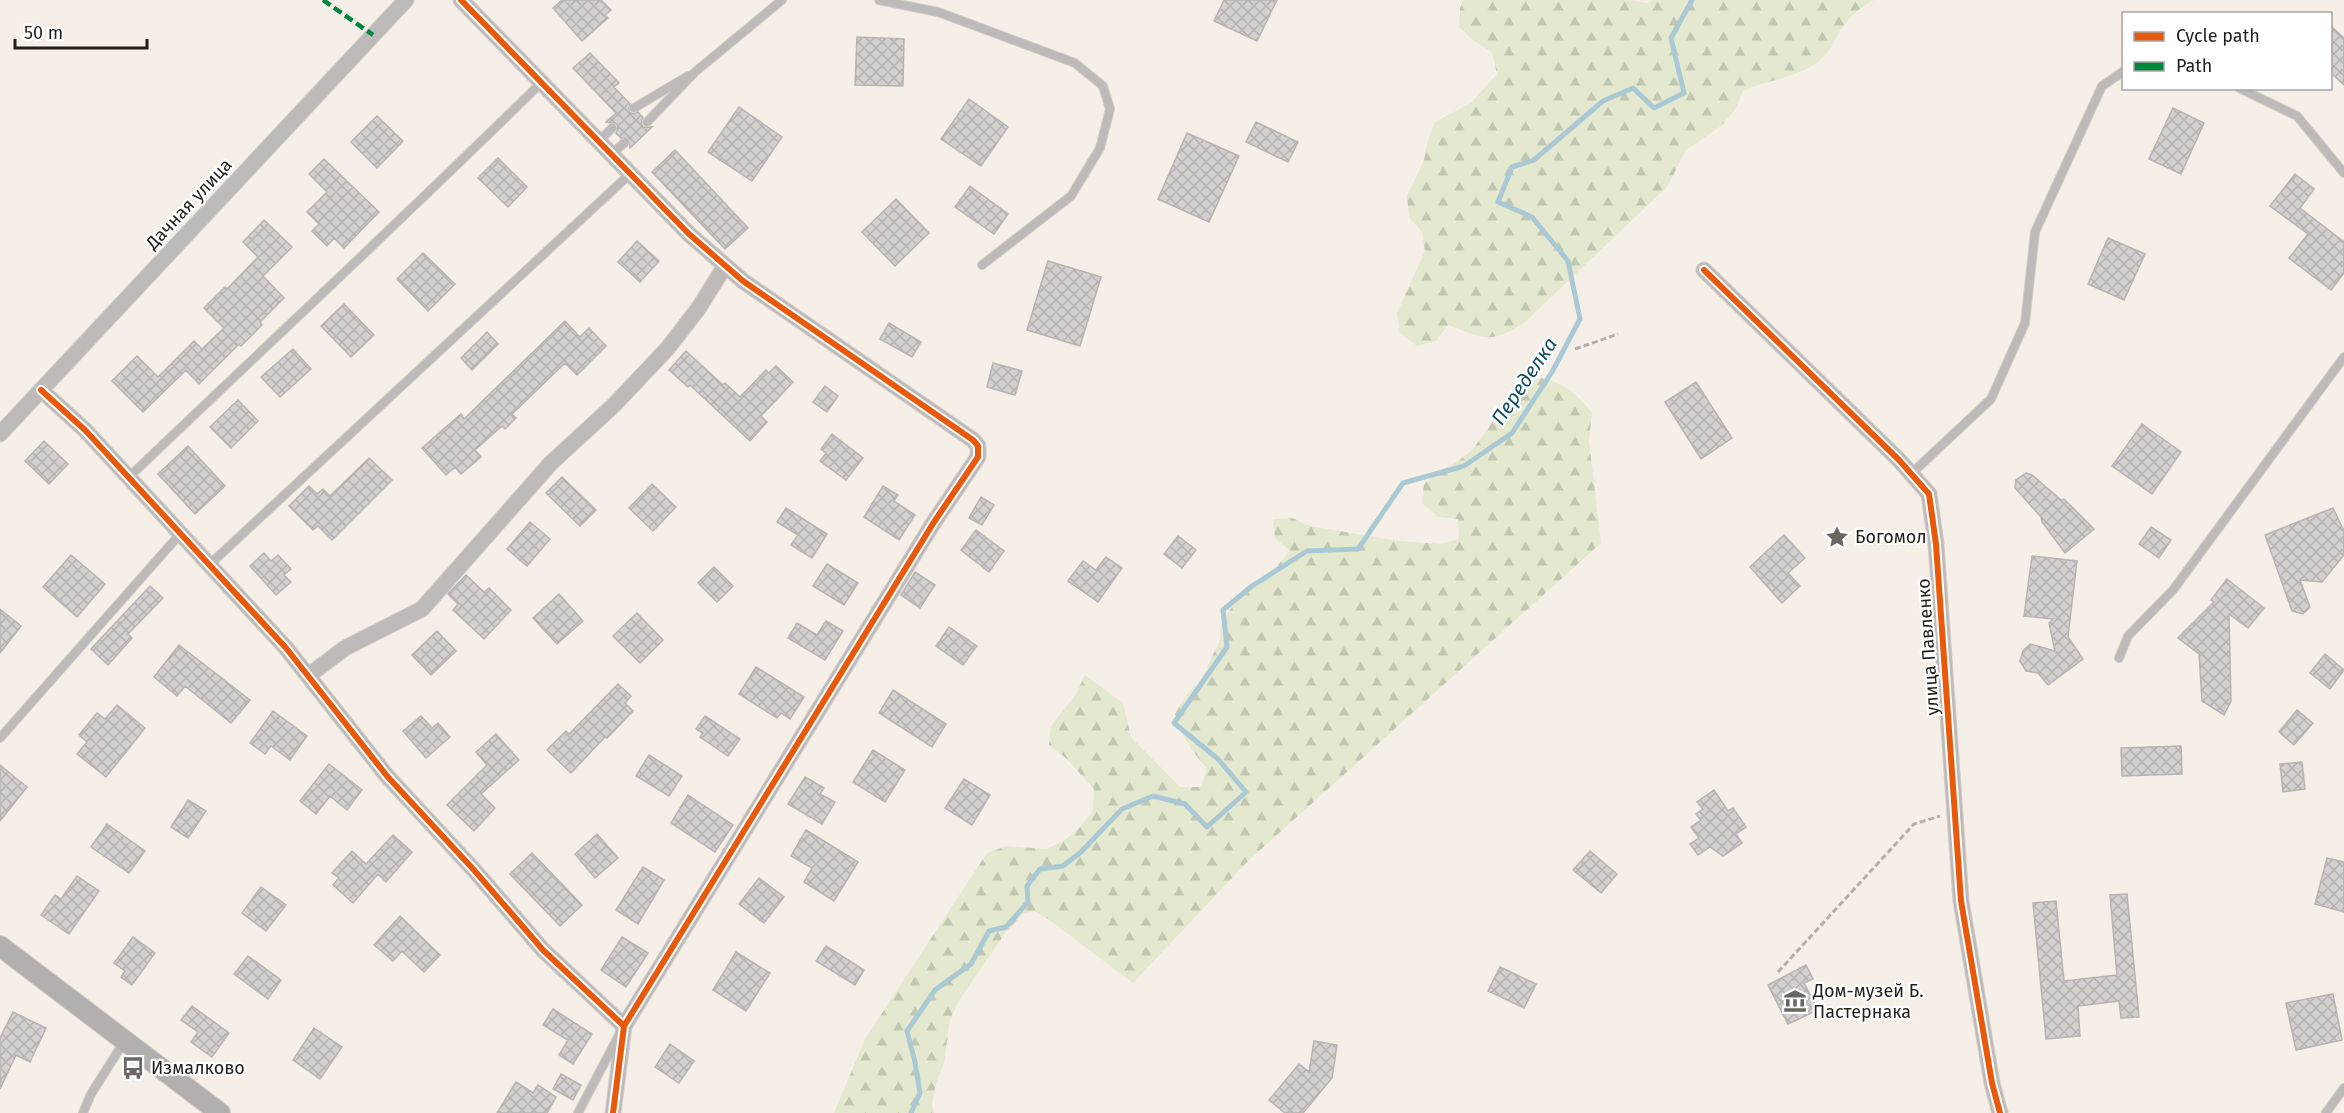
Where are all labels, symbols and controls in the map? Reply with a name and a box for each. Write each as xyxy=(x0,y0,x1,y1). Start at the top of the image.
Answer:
scale bar xyxy=(15,12,147,50)
legend xyxy=(2122,12,2332,90)
text: 50 m xyxy=(24,22,63,44)
text: Cycle path xyxy=(2176,25,2260,47)
text: Path xyxy=(2176,55,2212,77)
street label: Дачная улица xyxy=(141,154,237,255)
water label: Переделка xyxy=(1486,333,1562,429)
place icon: Богомол xyxy=(1824,524,1850,550)
place label: Богомол xyxy=(1855,526,1927,548)
street label: улица Павленко xyxy=(1912,578,1944,716)
place label: Дом-музей Б. Пастернака xyxy=(1812,980,1924,1023)
museum icon: Дом-музей Б. Пастернака xyxy=(1782,988,1808,1014)
bus stop icon: Измалково xyxy=(120,1055,146,1081)
place label: Измалково xyxy=(151,1057,245,1079)

